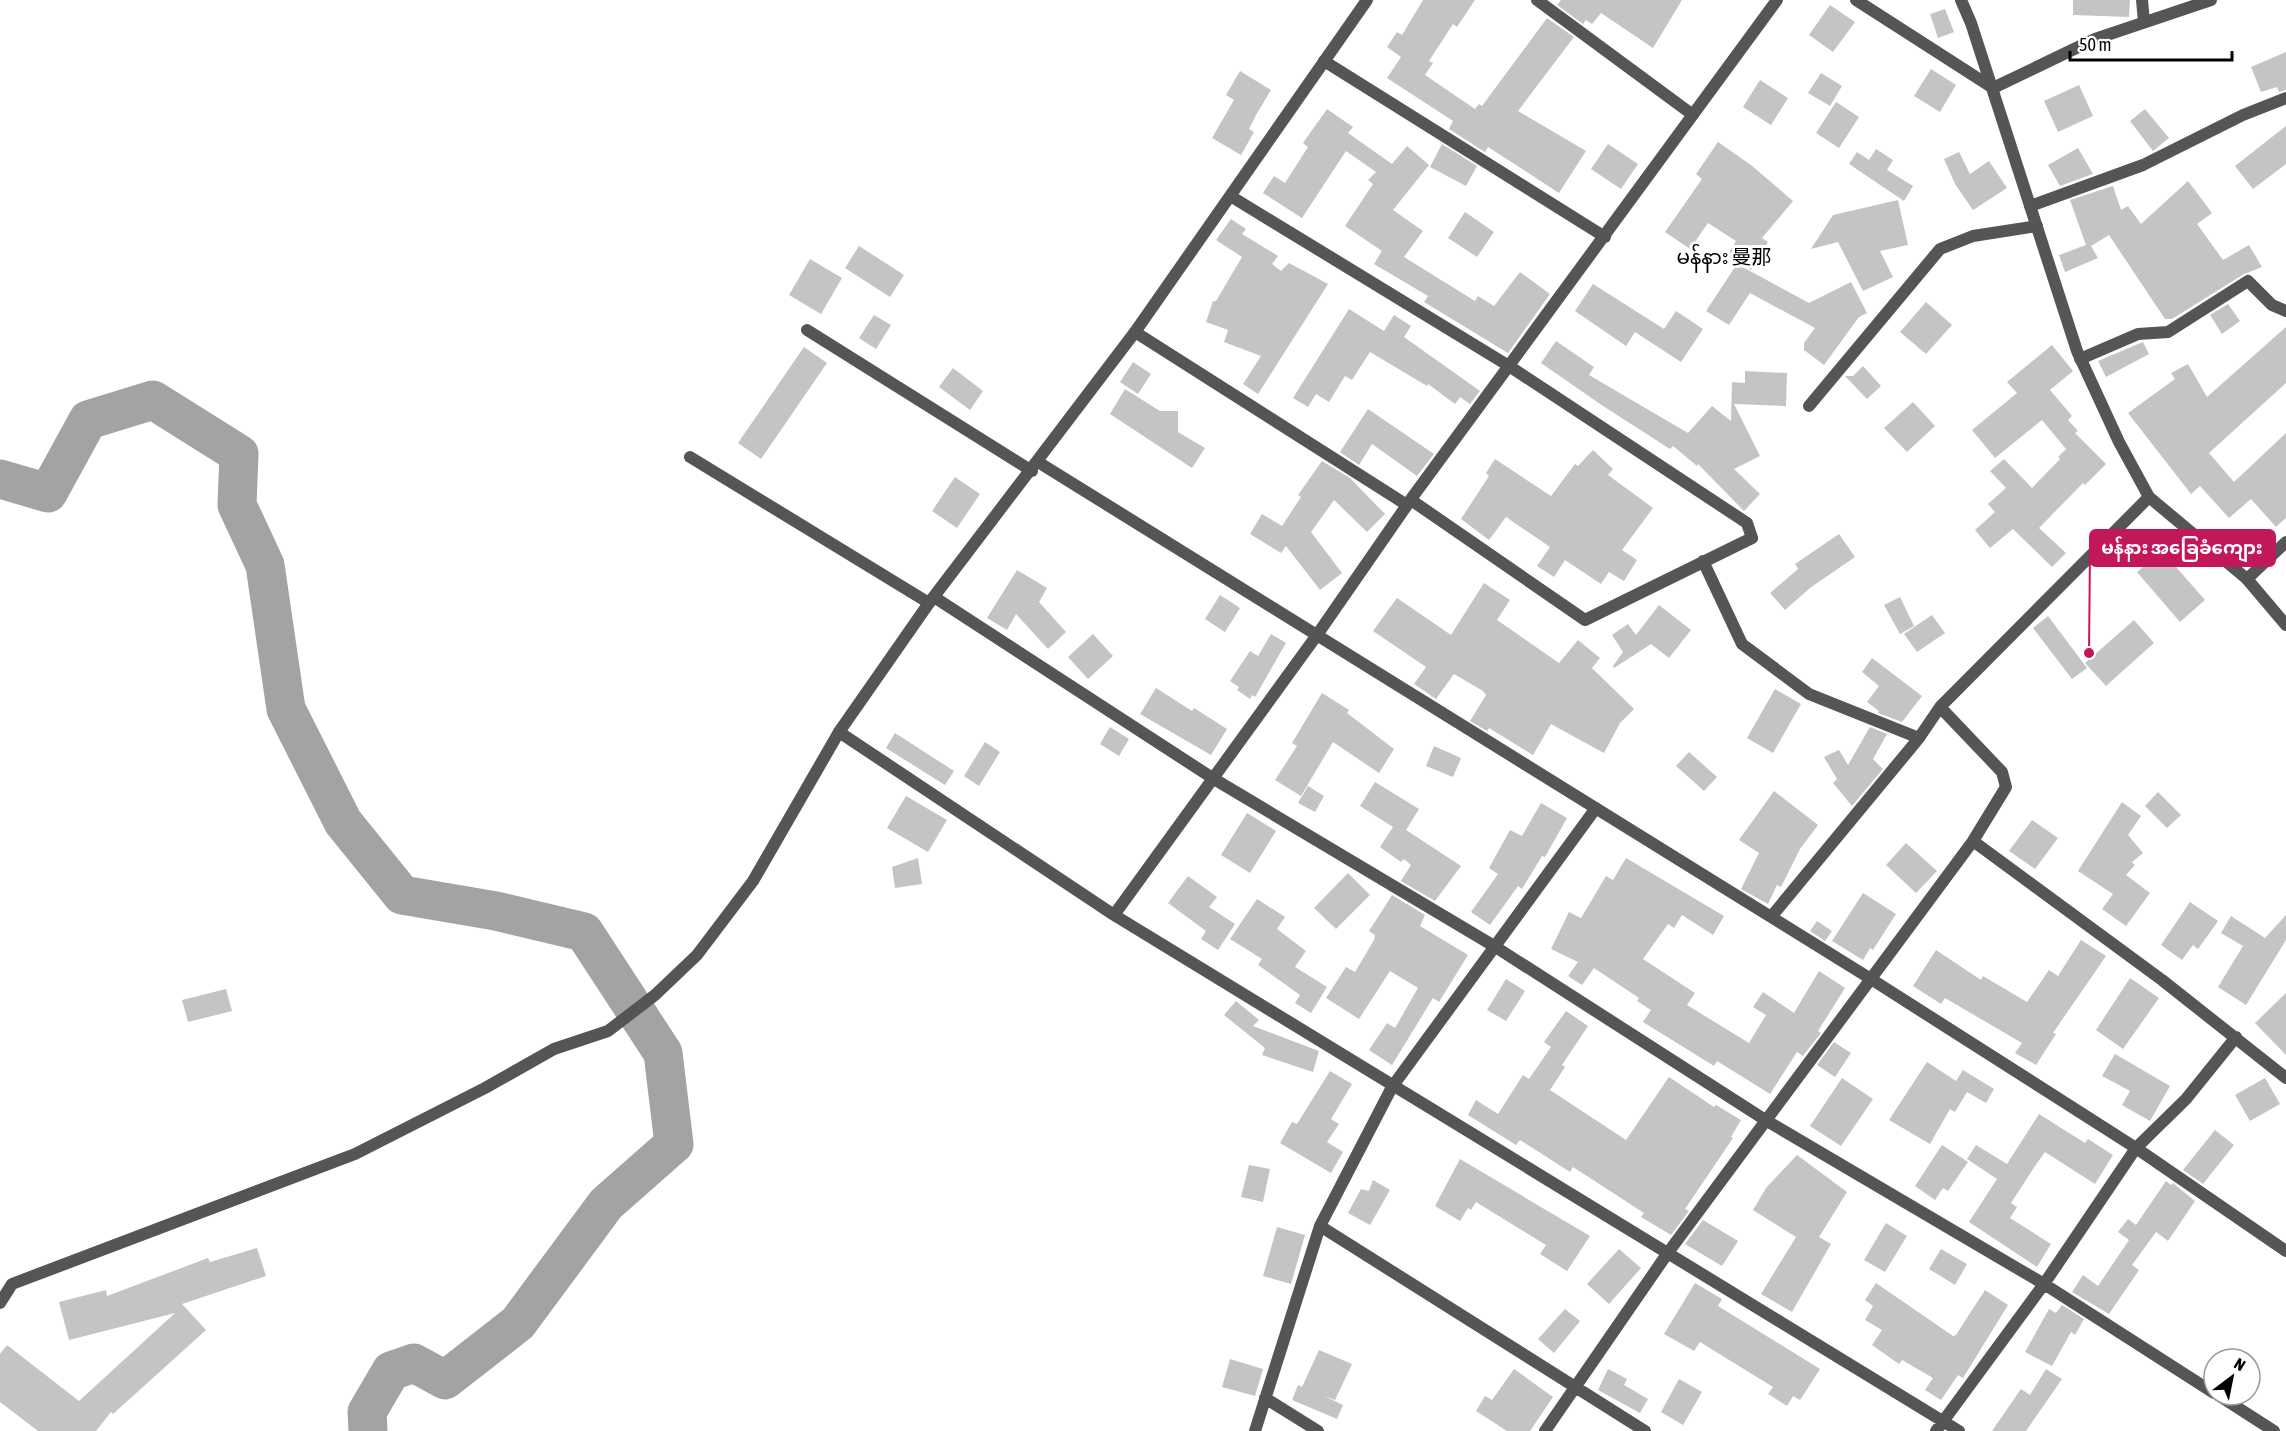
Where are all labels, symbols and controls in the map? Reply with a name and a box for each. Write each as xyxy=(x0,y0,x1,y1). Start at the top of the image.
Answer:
scale bar xyxy=(2070,24,2232,62)
text: 50 m xyxy=(2079,34,2111,55)
district label: မန်နား 曼那 xyxy=(1676,243,1772,273)
callout: မန်နား အခြေခံကျေား xyxy=(2090,530,2275,566)
text: မန်နား အခြေခံကျေား xyxy=(2101,536,2263,563)
north arrow xyxy=(2202,1347,2262,1407)
text: N xyxy=(2231,1354,2249,1374)

